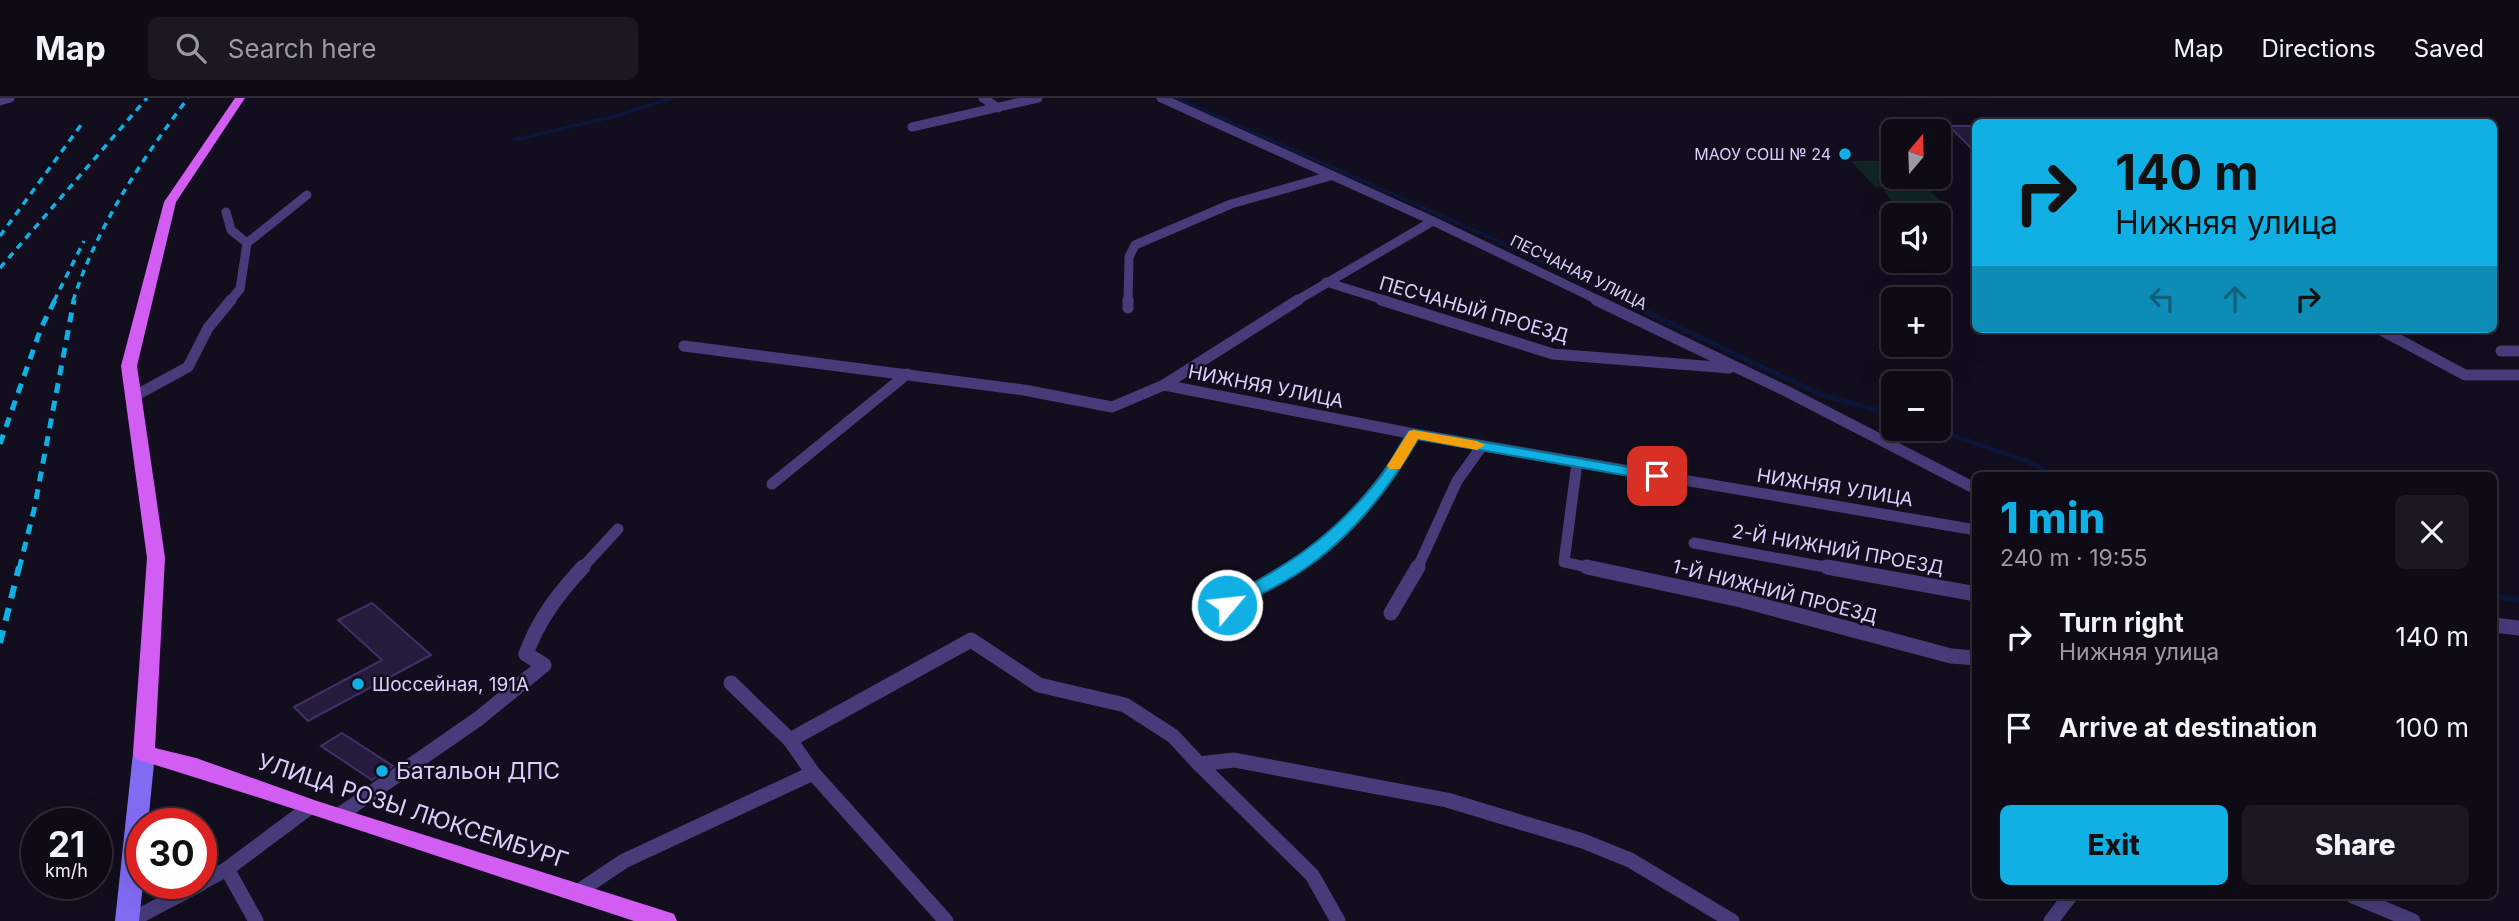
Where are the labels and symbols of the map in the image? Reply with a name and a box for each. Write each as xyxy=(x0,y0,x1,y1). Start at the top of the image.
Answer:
north arrow xyxy=(1881,119,1951,189)
place label: МАОУ СОШ № 24 xyxy=(1694,144,1831,164)
marker: МАОУ СОШ № 24 xyxy=(1837,146,1853,162)
street label: ПЕСЧАНАЯ УЛИЦА xyxy=(1507,230,1651,314)
street label: ПЕСЧАНЫЙ ПРОЕЗД xyxy=(1377,270,1571,348)
street label: НИЖНЯЯ УЛИЦА xyxy=(1186,360,1346,413)
pin xyxy=(1627,446,1687,506)
street label: НИЖНЯЯ УЛИЦА xyxy=(1755,464,1915,511)
street label: 2-Й НИЖНИЙ ПРОЕЗД xyxy=(1730,519,1946,579)
street label: 1-Й НИЖНИЙ ПРОЕЗД xyxy=(1670,554,1880,628)
position arrow xyxy=(1190,568,1264,642)
place label: Шоссейная, 191А xyxy=(372,673,529,696)
marker: Шоссейная, 191А xyxy=(350,676,366,692)
street label: УЛИЦА РОЗЫ ЛЮКСЕМБУРГ xyxy=(254,747,572,875)
place label: Батальон ДПС xyxy=(396,757,560,785)
marker: Батальон ДПС xyxy=(374,763,390,779)
speed limit sign: 30 xyxy=(126,808,217,899)

